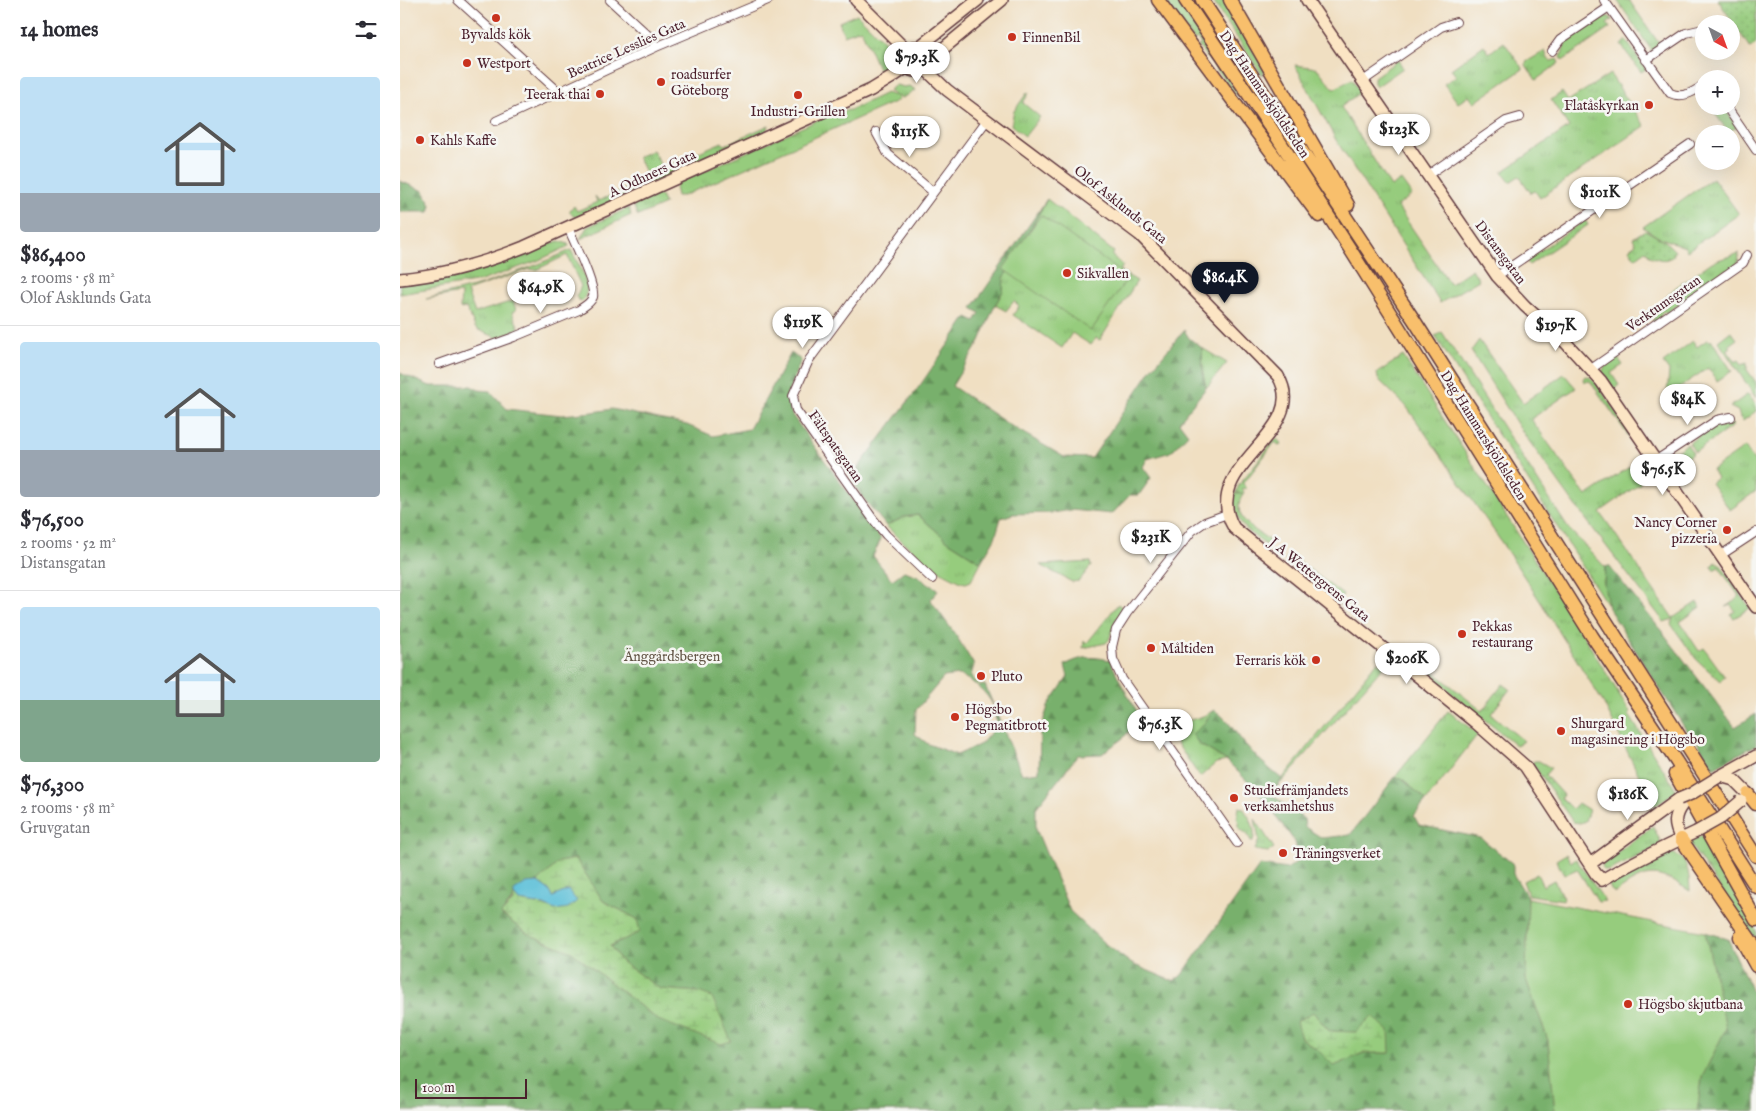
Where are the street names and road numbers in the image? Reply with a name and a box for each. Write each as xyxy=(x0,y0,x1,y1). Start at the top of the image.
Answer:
street label: Beatrice Lesslies Gata xyxy=(565,14,689,83)
street label: Dag Hammarskjöldsleden xyxy=(1215,27,1314,162)
street label: A Odhners Gata xyxy=(605,145,700,202)
street label: Olof Asklunds Gata xyxy=(1070,162,1171,248)
street label: Distansgatan xyxy=(1470,217,1530,288)
street label: Verktumsgatan xyxy=(1622,271,1705,337)
street label: Dag Hammarskjöldsleden xyxy=(1436,367,1531,504)
street label: Fältspatsgatan xyxy=(804,407,867,486)
street label: J A Wettergrens Gata xyxy=(1264,532,1374,626)

